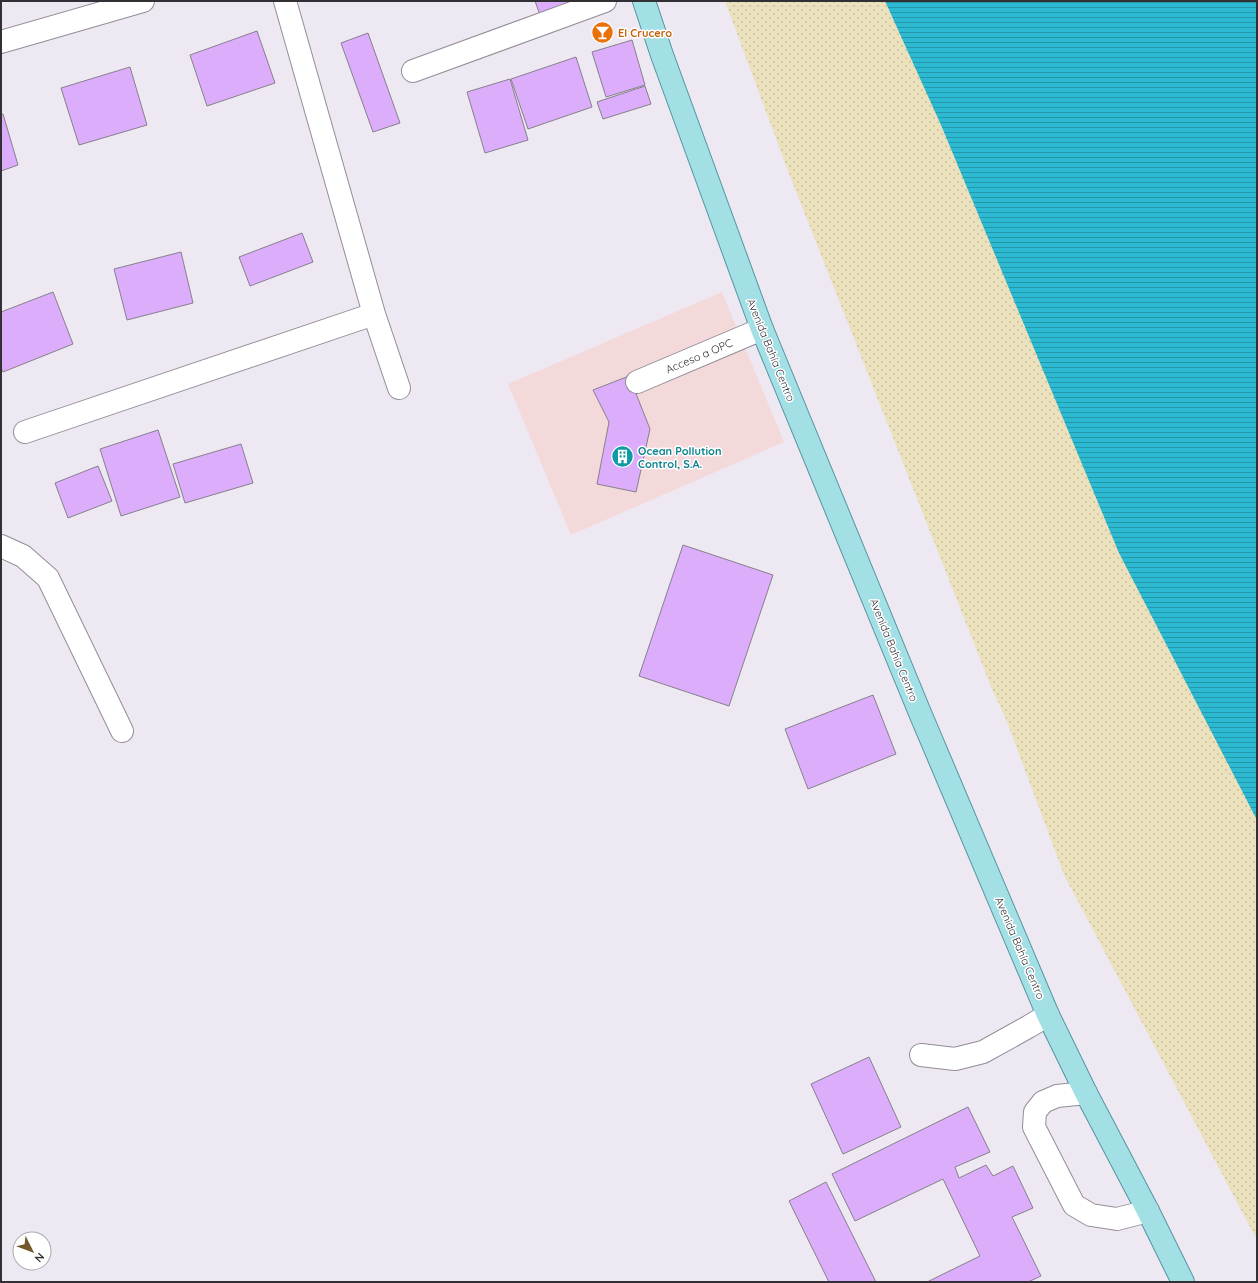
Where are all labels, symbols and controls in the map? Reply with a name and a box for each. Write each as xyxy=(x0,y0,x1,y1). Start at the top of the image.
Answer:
bar icon: El Crucero xyxy=(589,20,615,46)
place label: El Crucero xyxy=(618,26,672,40)
street label: Avenida Bahía Centro xyxy=(744,296,798,404)
street label: Acceso a OPC xyxy=(663,336,735,376)
building icon: Ocean Pollution Control, S.A. xyxy=(610,444,636,470)
place label: Ocean Pollution Control, S.A. xyxy=(638,444,721,471)
street label: Avenida Bahía Centro xyxy=(867,596,921,704)
street label: Avenida Bahía Centro xyxy=(992,895,1048,1002)
north arrow xyxy=(12,1231,52,1271)
text: N xyxy=(32,1250,47,1265)

